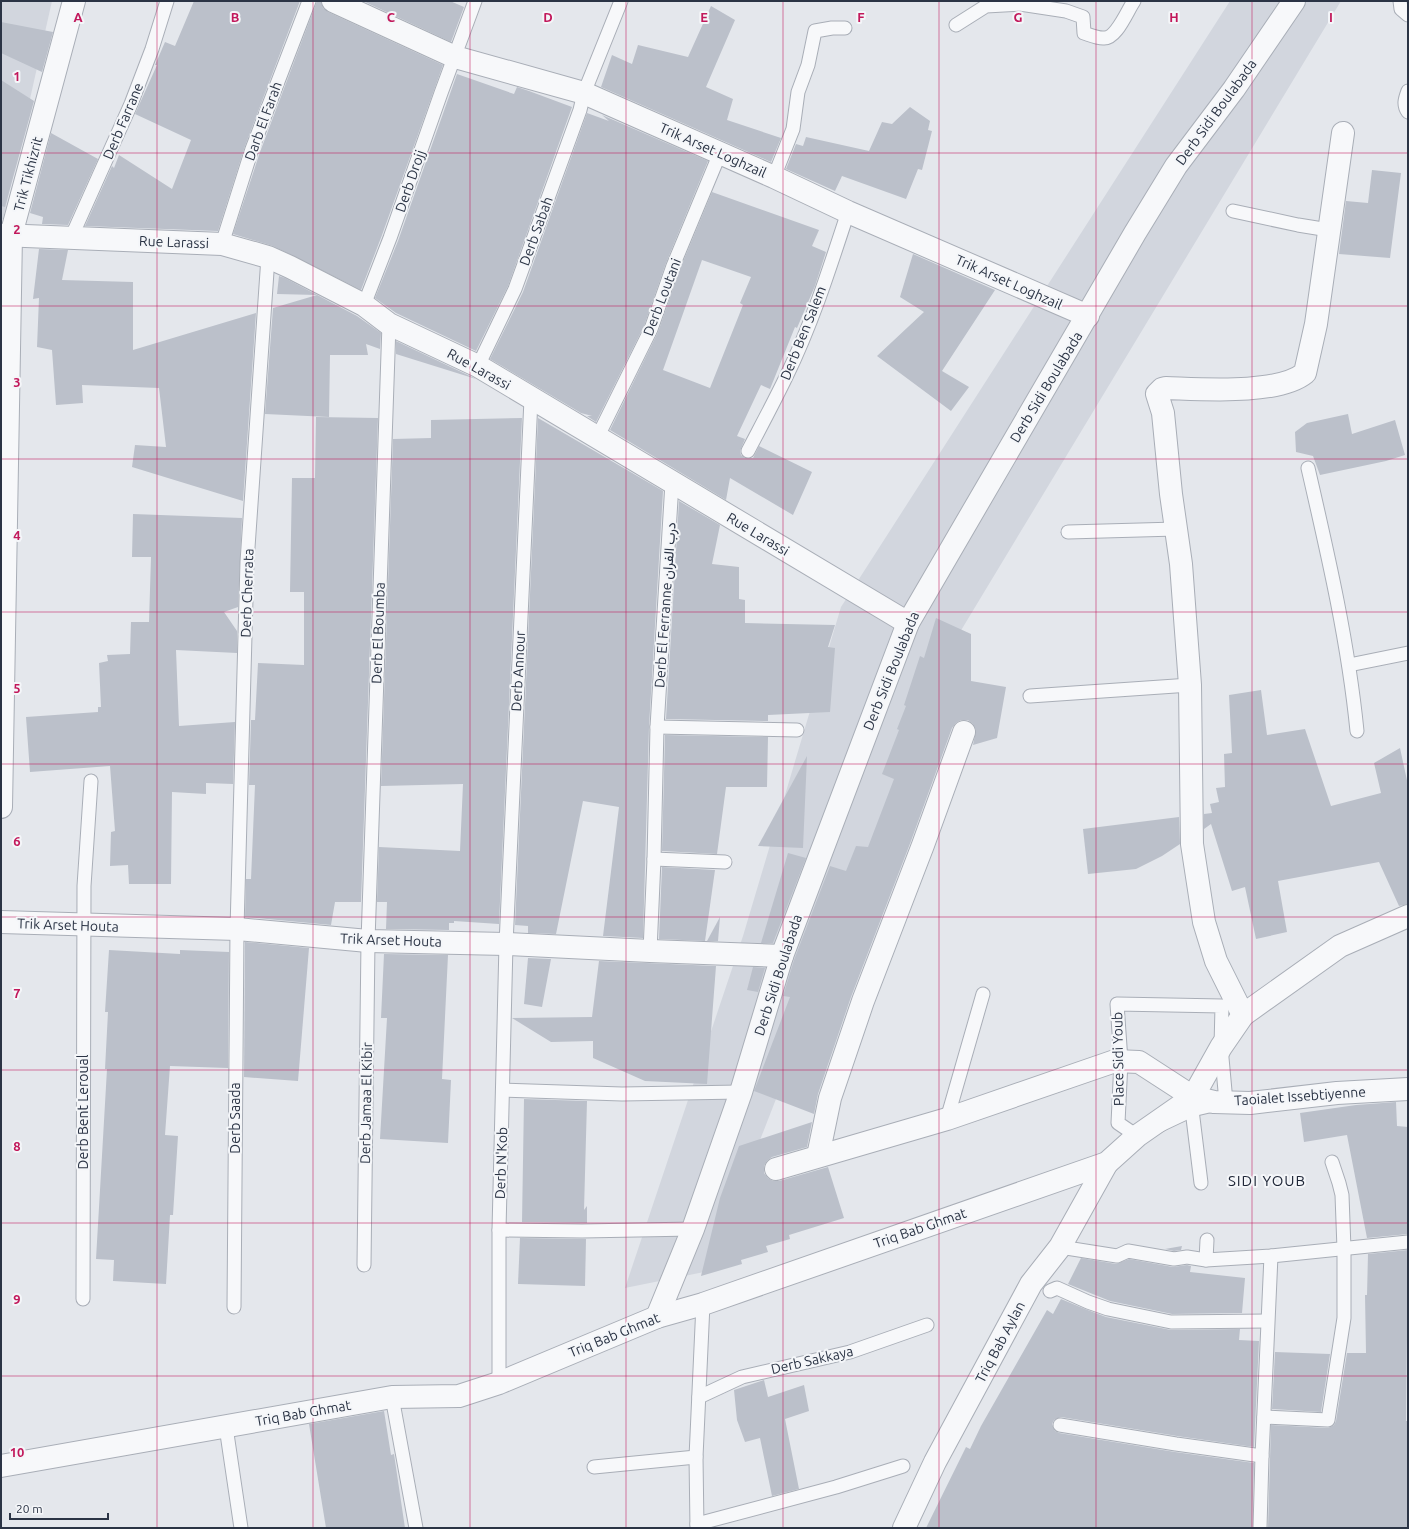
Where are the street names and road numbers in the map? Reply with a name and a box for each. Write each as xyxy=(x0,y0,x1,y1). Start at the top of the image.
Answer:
street label: Derb Sidi Boulabada xyxy=(1172,56,1260,168)
street label: Darb El Farah xyxy=(241,79,285,163)
street label: Derb Farrane xyxy=(100,80,146,162)
street label: Trik Arset Loghzail xyxy=(657,119,769,181)
street label: Trik Tikhizrit xyxy=(10,134,46,213)
street label: Derb Drojj xyxy=(392,148,428,214)
street label: Derb Sabah xyxy=(516,194,556,268)
street label: Rue Larassi xyxy=(139,233,209,251)
street label: Trik Arset Loghzail xyxy=(953,251,1065,313)
street label: Derb Loutani xyxy=(640,256,684,338)
street label: Derb Ben Salem xyxy=(777,284,829,382)
street label: Derb Sidi Boulabada xyxy=(1007,329,1085,445)
street label: Rue Larassi xyxy=(444,345,514,393)
street label: Rue Larassi xyxy=(724,509,792,559)
street label: Derb El Ferranne درب الفران xyxy=(651,521,680,688)
street label: Derb Cherrata xyxy=(237,548,257,638)
street label: Derb El Boumba xyxy=(368,582,388,684)
street label: Derb Sidi Boulabada xyxy=(860,609,922,733)
street label: Derb Annour xyxy=(508,630,528,712)
street label: Derb Sidi Boulabada xyxy=(751,912,805,1038)
street label: Trik Arset Houta xyxy=(17,915,119,935)
street label: Trik Arset Houta xyxy=(340,930,442,950)
street label: Place Sidi Youb xyxy=(1109,1012,1127,1106)
street label: Derb Jamaa El Kibir xyxy=(357,1041,375,1164)
street label: Derb Bent Leroual xyxy=(75,1054,91,1169)
street label: Derb Saada xyxy=(227,1082,243,1154)
street label: Taoialet Issebtiyenne xyxy=(1234,1083,1366,1109)
street label: Derb N'Kob xyxy=(492,1127,510,1199)
street label: Triq Bab Ghmat xyxy=(872,1204,969,1251)
street label: Triq Bab Aylan xyxy=(972,1299,1028,1385)
street label: Triq Bab Ghmat xyxy=(566,1309,662,1361)
street label: Derb Sakkaya xyxy=(769,1343,855,1377)
street label: Triq Bab Ghmat xyxy=(254,1397,353,1429)

